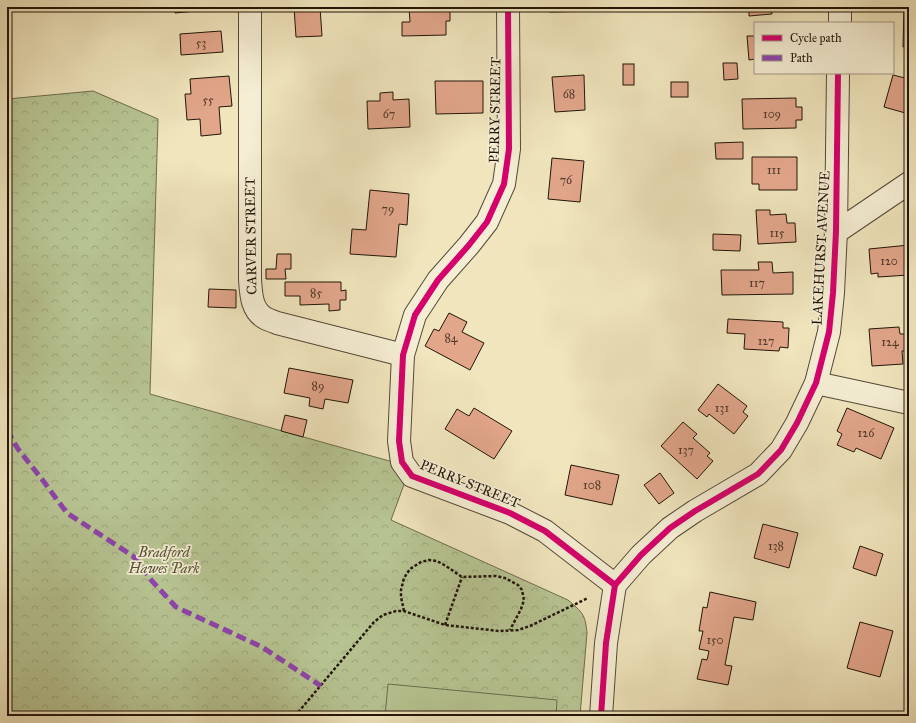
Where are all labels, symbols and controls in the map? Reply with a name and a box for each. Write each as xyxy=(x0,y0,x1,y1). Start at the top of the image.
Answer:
legend xyxy=(754,22,894,74)
text: Cycle path xyxy=(790,31,842,45)
house number: 53 xyxy=(196,36,206,50)
text: Path xyxy=(790,51,813,65)
street label: PERRY STREET xyxy=(486,56,504,163)
house number: 68 xyxy=(563,87,575,101)
house number: 55 xyxy=(202,93,214,107)
house number: 67 xyxy=(383,107,395,121)
house number: 109 xyxy=(763,107,781,121)
house number: 111 xyxy=(767,163,781,177)
street label: LAKEHURST AVENUE xyxy=(808,170,834,326)
house number: 76 xyxy=(560,173,573,187)
street label: CARVER STREET xyxy=(241,177,261,295)
house number: 79 xyxy=(382,202,394,216)
house number: 115 xyxy=(770,226,785,240)
house number: 120 xyxy=(880,254,898,268)
house number: 117 xyxy=(749,276,765,290)
house number: 85 xyxy=(310,286,322,300)
house number: 84 xyxy=(444,331,458,345)
house number: 127 xyxy=(758,334,774,348)
house number: 124 xyxy=(881,335,899,349)
house number: 89 xyxy=(312,379,324,393)
house number: 131 xyxy=(715,401,729,415)
house number: 126 xyxy=(858,426,875,440)
house number: 137 xyxy=(678,443,694,457)
street label: PERRY STREET xyxy=(417,456,523,512)
house number: 108 xyxy=(583,478,601,492)
house number: 138 xyxy=(768,539,784,553)
park label: Bradford Hawes Park xyxy=(127,544,200,577)
house number: 150 xyxy=(706,633,724,647)

